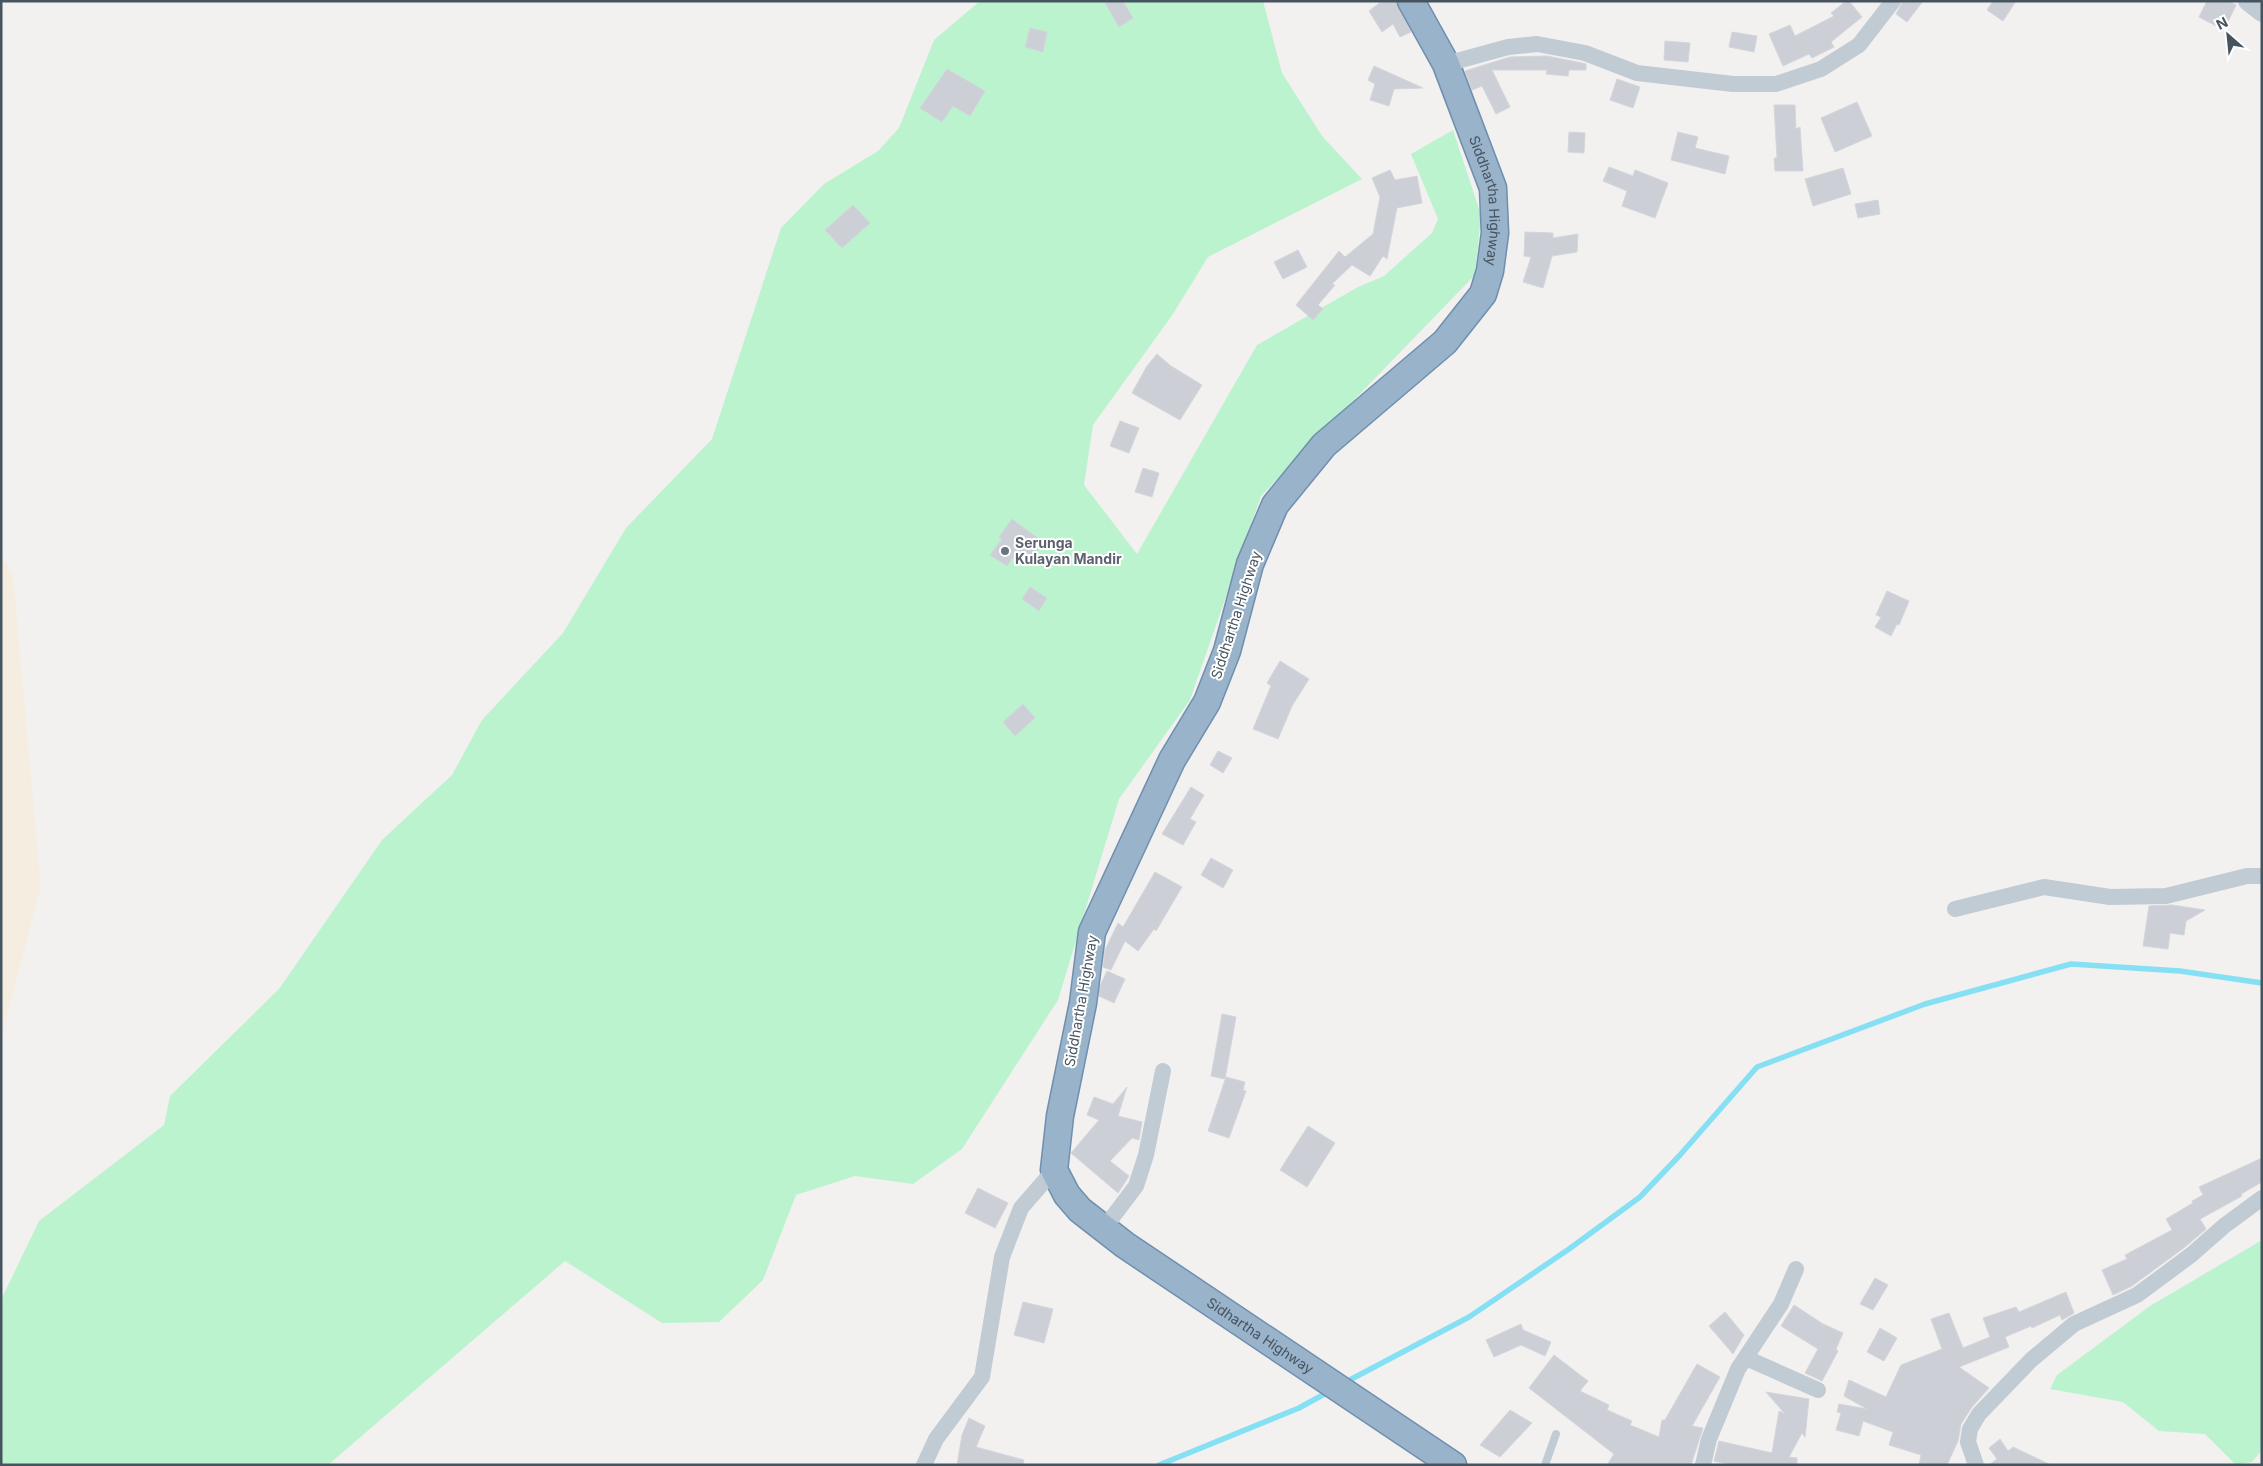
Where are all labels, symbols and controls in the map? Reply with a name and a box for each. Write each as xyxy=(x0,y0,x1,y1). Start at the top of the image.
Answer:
north arrow xyxy=(2203,10,2253,60)
text: N xyxy=(2213,13,2230,33)
street label: Siddhartha Highway xyxy=(1466,133,1504,267)
place label: Serunga Kulayan Mandir xyxy=(1015,534,1122,567)
marker: Serunga Kulayan Mandir xyxy=(999,545,1011,557)
street label: Siddhartha Highway xyxy=(1207,549,1264,681)
street label: Siddhartha Highway xyxy=(1061,934,1100,1068)
street label: Sidhartha Highway xyxy=(1204,1293,1317,1377)

